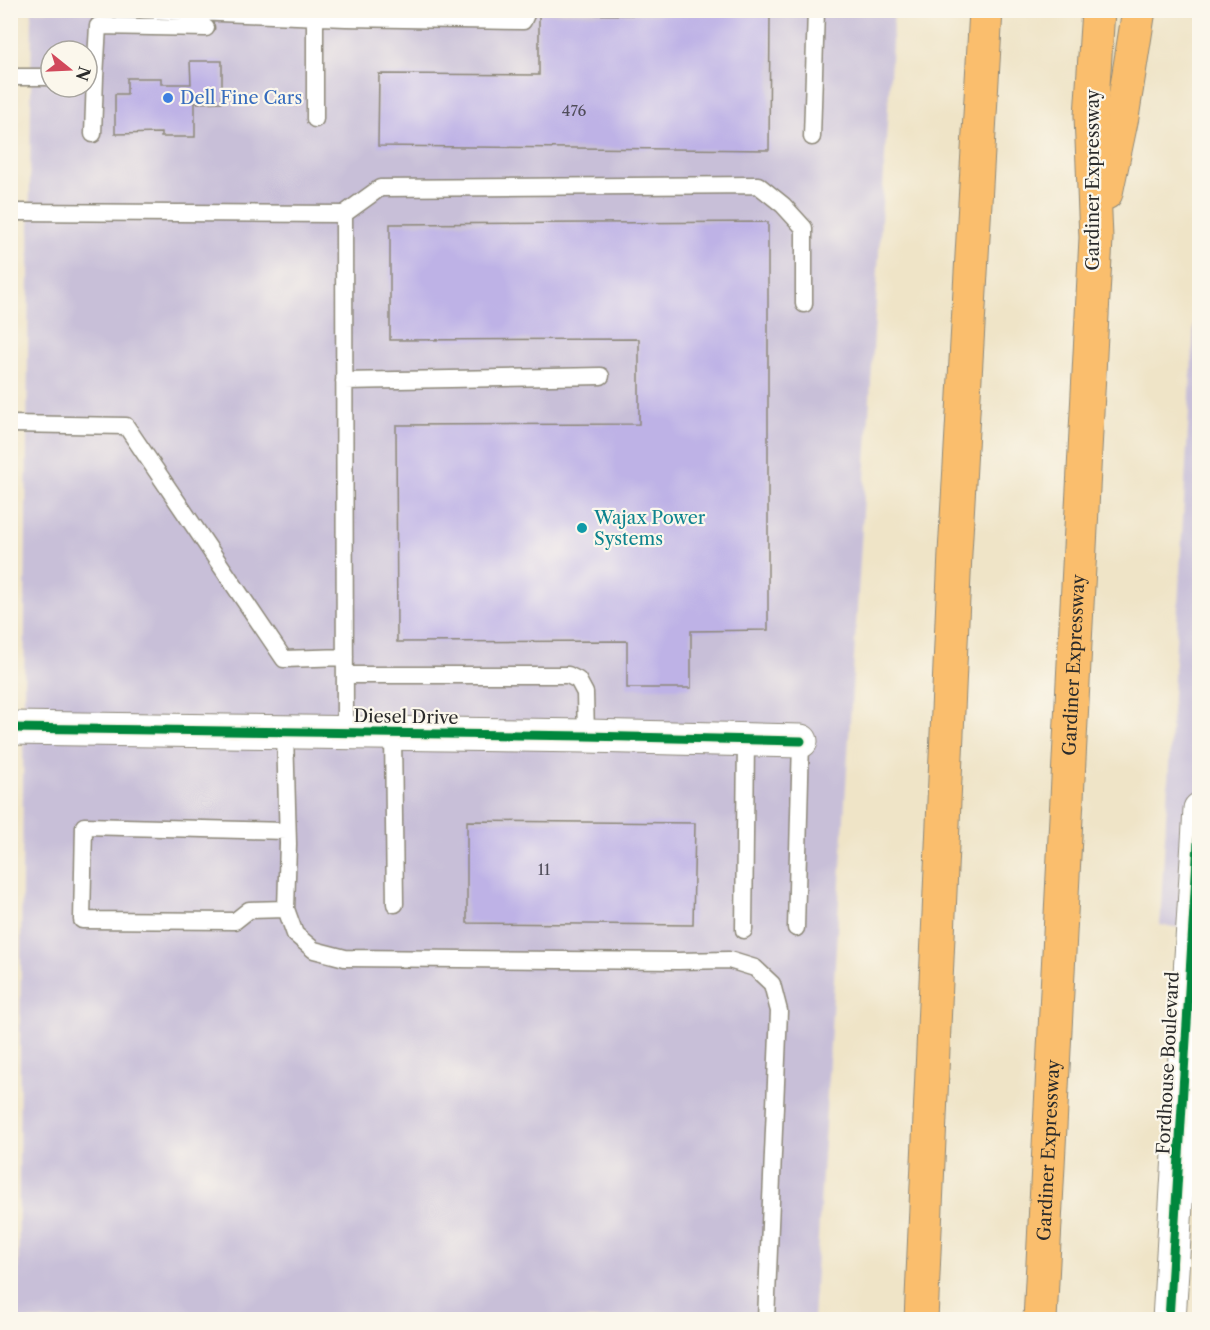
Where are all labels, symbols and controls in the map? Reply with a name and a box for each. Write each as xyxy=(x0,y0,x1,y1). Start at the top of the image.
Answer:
north arrow xyxy=(39,39,99,99)
text: N xyxy=(72,64,95,83)
place label: Dell Fine Cars xyxy=(180,87,302,109)
street label: Gardiner Expressway xyxy=(1082,88,1104,271)
marker: Dell Fine Cars xyxy=(161,91,175,105)
house number: 476 xyxy=(562,101,586,120)
place label: Wajax Power Systems xyxy=(593,507,706,550)
marker: Wajax Power Systems xyxy=(575,521,589,535)
street label: Gardiner Expressway xyxy=(1058,573,1090,756)
street label: Diesel Drive xyxy=(353,705,459,729)
house number: 11 xyxy=(538,860,551,879)
street label: Fordhouse Boulevard xyxy=(1152,971,1184,1155)
street label: Gardiner Expressway xyxy=(1033,1058,1065,1242)

